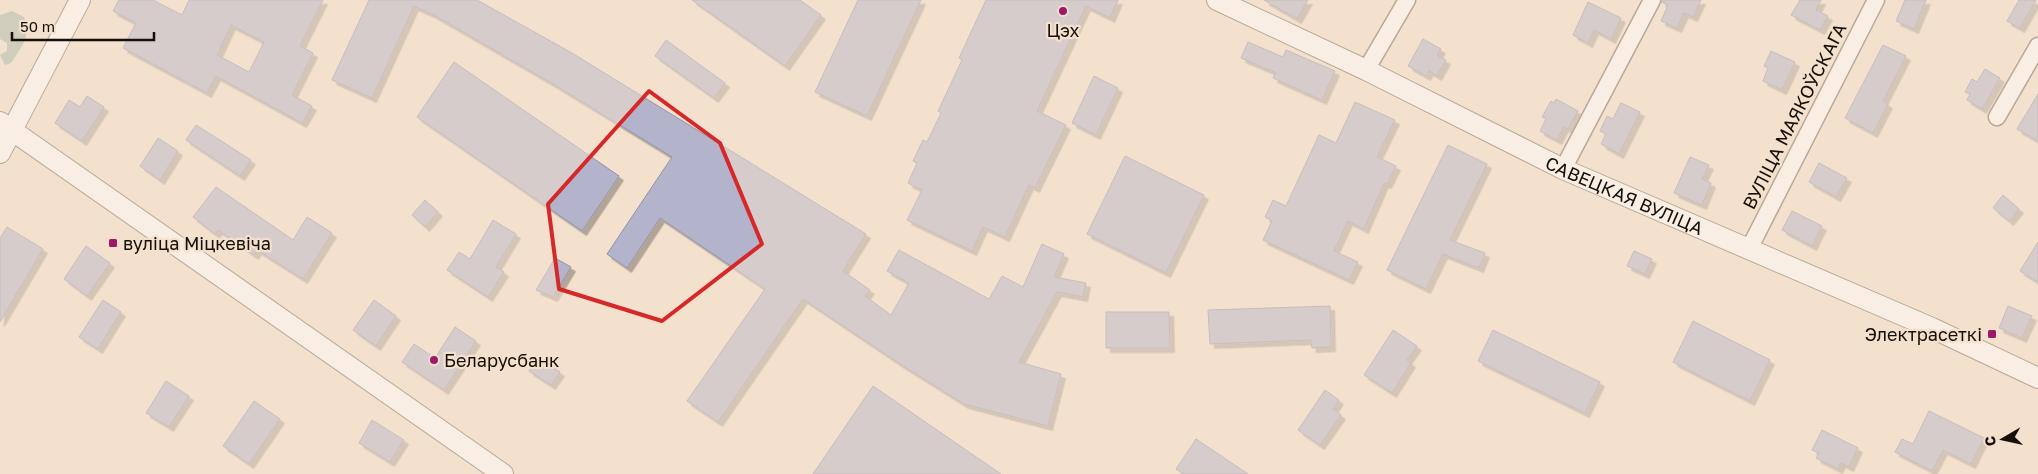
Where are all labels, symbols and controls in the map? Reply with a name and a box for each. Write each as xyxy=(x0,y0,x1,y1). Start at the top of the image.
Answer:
marker: Цэх xyxy=(1057,5,1069,17)
scale bar xyxy=(12,10,155,42)
text: 50 m xyxy=(20,17,55,35)
place label: Цэх xyxy=(1047,19,1080,41)
street label: ВУЛІЦА МАЯКОЎСКАГА xyxy=(1737,19,1851,213)
street label: САВЕЦКАЯ ВУЛІЦА xyxy=(1542,151,1707,239)
place label: вуліца Міцкевіча xyxy=(123,232,271,254)
marker: вуліца Міцкевіча xyxy=(107,237,119,249)
place label: Электрасеткі xyxy=(1865,323,1982,345)
marker: Электрасеткі xyxy=(1986,328,1998,340)
place label: Беларусбанк xyxy=(444,349,559,371)
marker: Беларусбанк xyxy=(428,354,440,366)
north arrow xyxy=(1978,414,2028,464)
text: С xyxy=(1980,435,1999,447)

